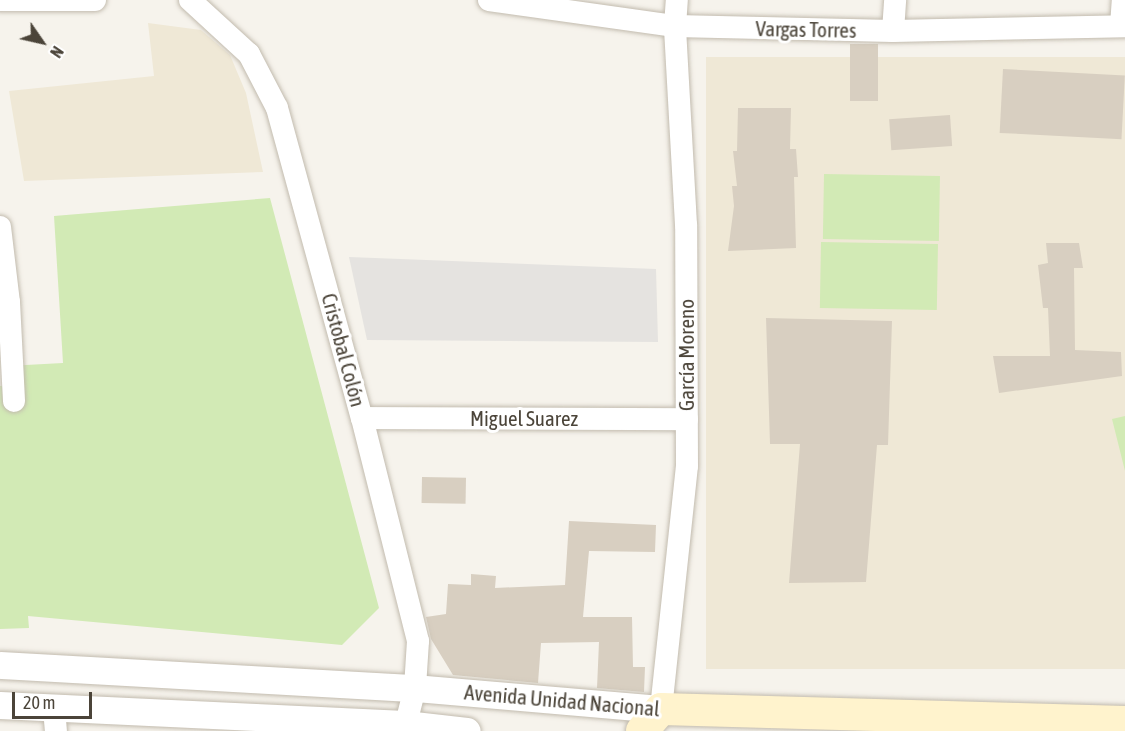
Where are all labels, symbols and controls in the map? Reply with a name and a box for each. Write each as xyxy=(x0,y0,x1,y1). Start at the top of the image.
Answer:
north arrow xyxy=(12,12,72,72)
street label: Vargas Torres xyxy=(755,16,857,42)
text: N xyxy=(47,43,67,61)
street label: Cristobal Colón xyxy=(317,290,371,410)
street label: García Moreno xyxy=(673,299,699,411)
street label: Miguel Suarez xyxy=(470,405,578,431)
street label: Avenida Unidad Nacional xyxy=(463,679,661,721)
scale bar xyxy=(15,680,94,718)
text: 20 m xyxy=(23,692,55,713)

